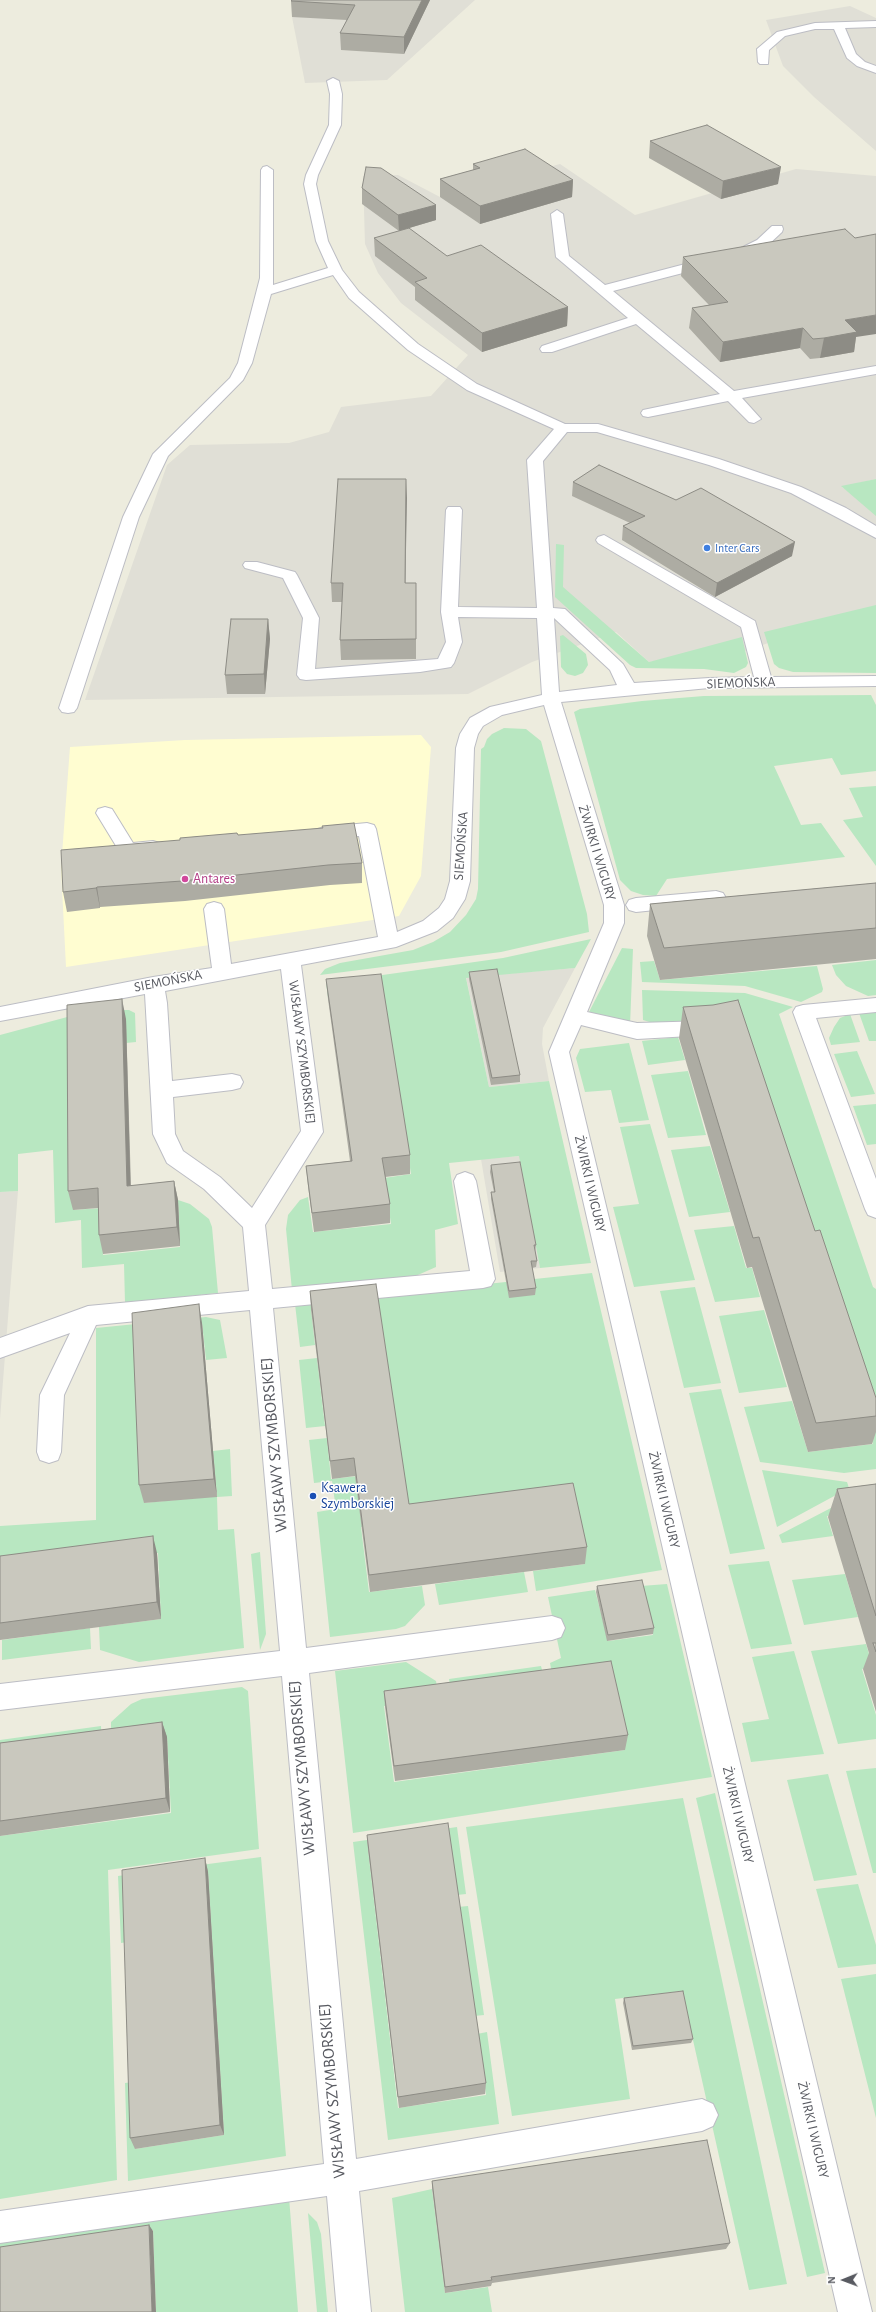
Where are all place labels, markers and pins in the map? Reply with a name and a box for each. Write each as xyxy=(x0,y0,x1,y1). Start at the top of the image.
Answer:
place label: Inter Cars xyxy=(715,541,759,555)
marker: Inter Cars xyxy=(702,543,712,553)
place label: Antares xyxy=(193,871,235,887)
marker: Antares xyxy=(180,874,190,884)
place label: Ksawera Szymborskiej xyxy=(321,1480,394,1512)
marker: Ksawera Szymborskiej xyxy=(308,1491,318,1501)

